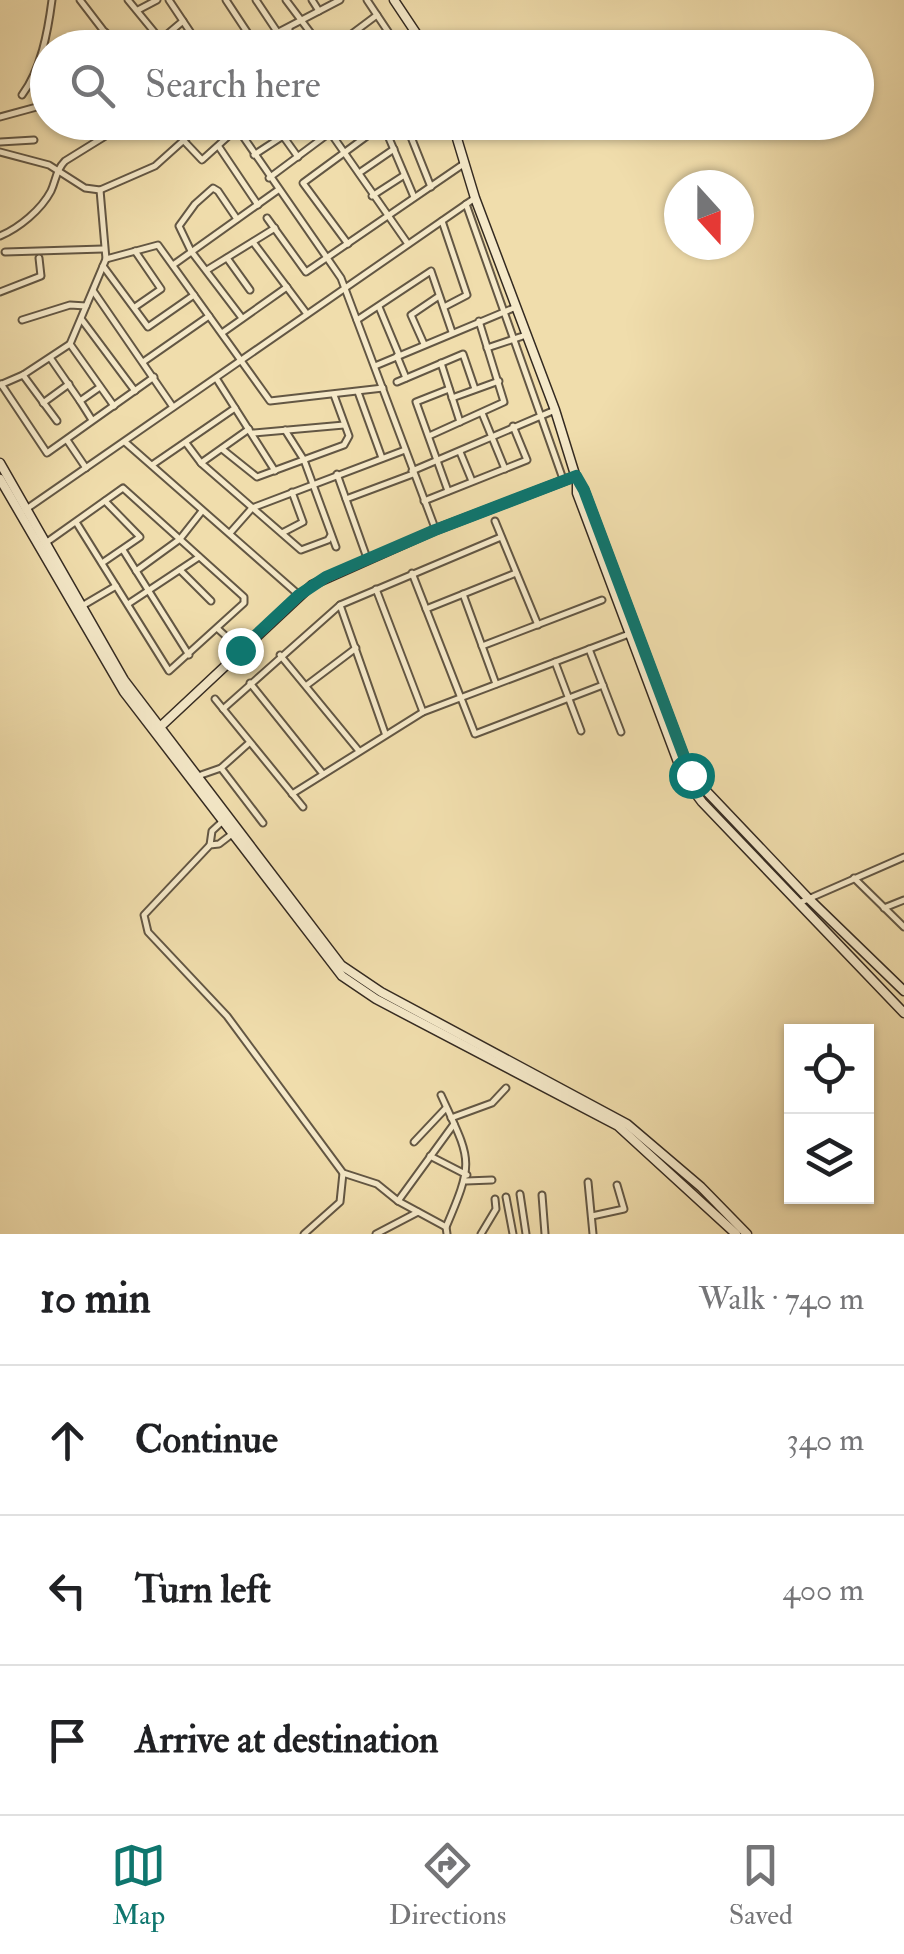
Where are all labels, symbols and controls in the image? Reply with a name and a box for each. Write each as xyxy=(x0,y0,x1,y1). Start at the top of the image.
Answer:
search box xyxy=(30,30,874,140)
icon: search xyxy=(65,58,120,113)
text: Search here xyxy=(145,61,321,109)
north arrow xyxy=(664,170,754,260)
route end xyxy=(218,628,264,674)
route start xyxy=(669,753,715,799)
map controls xyxy=(784,1024,874,1204)
button: locate xyxy=(784,1024,874,1114)
button: layers xyxy=(784,1114,874,1204)
text: 10 min xyxy=(40,1273,151,1325)
text: Walk · 740 m xyxy=(699,1279,864,1319)
icon: ahead xyxy=(40,1413,95,1468)
text: Continue xyxy=(135,1416,278,1464)
text: 340 m xyxy=(787,1420,864,1460)
icon: left xyxy=(40,1563,95,1618)
text: Turn left xyxy=(135,1566,271,1614)
text: 400 m xyxy=(782,1570,864,1610)
icon: arrive xyxy=(40,1713,95,1768)
text: Arrive at destination xyxy=(135,1716,439,1764)
tab: Map xyxy=(111,1838,166,1933)
tab: Directions xyxy=(389,1838,506,1933)
tab: Saved xyxy=(729,1838,793,1933)

